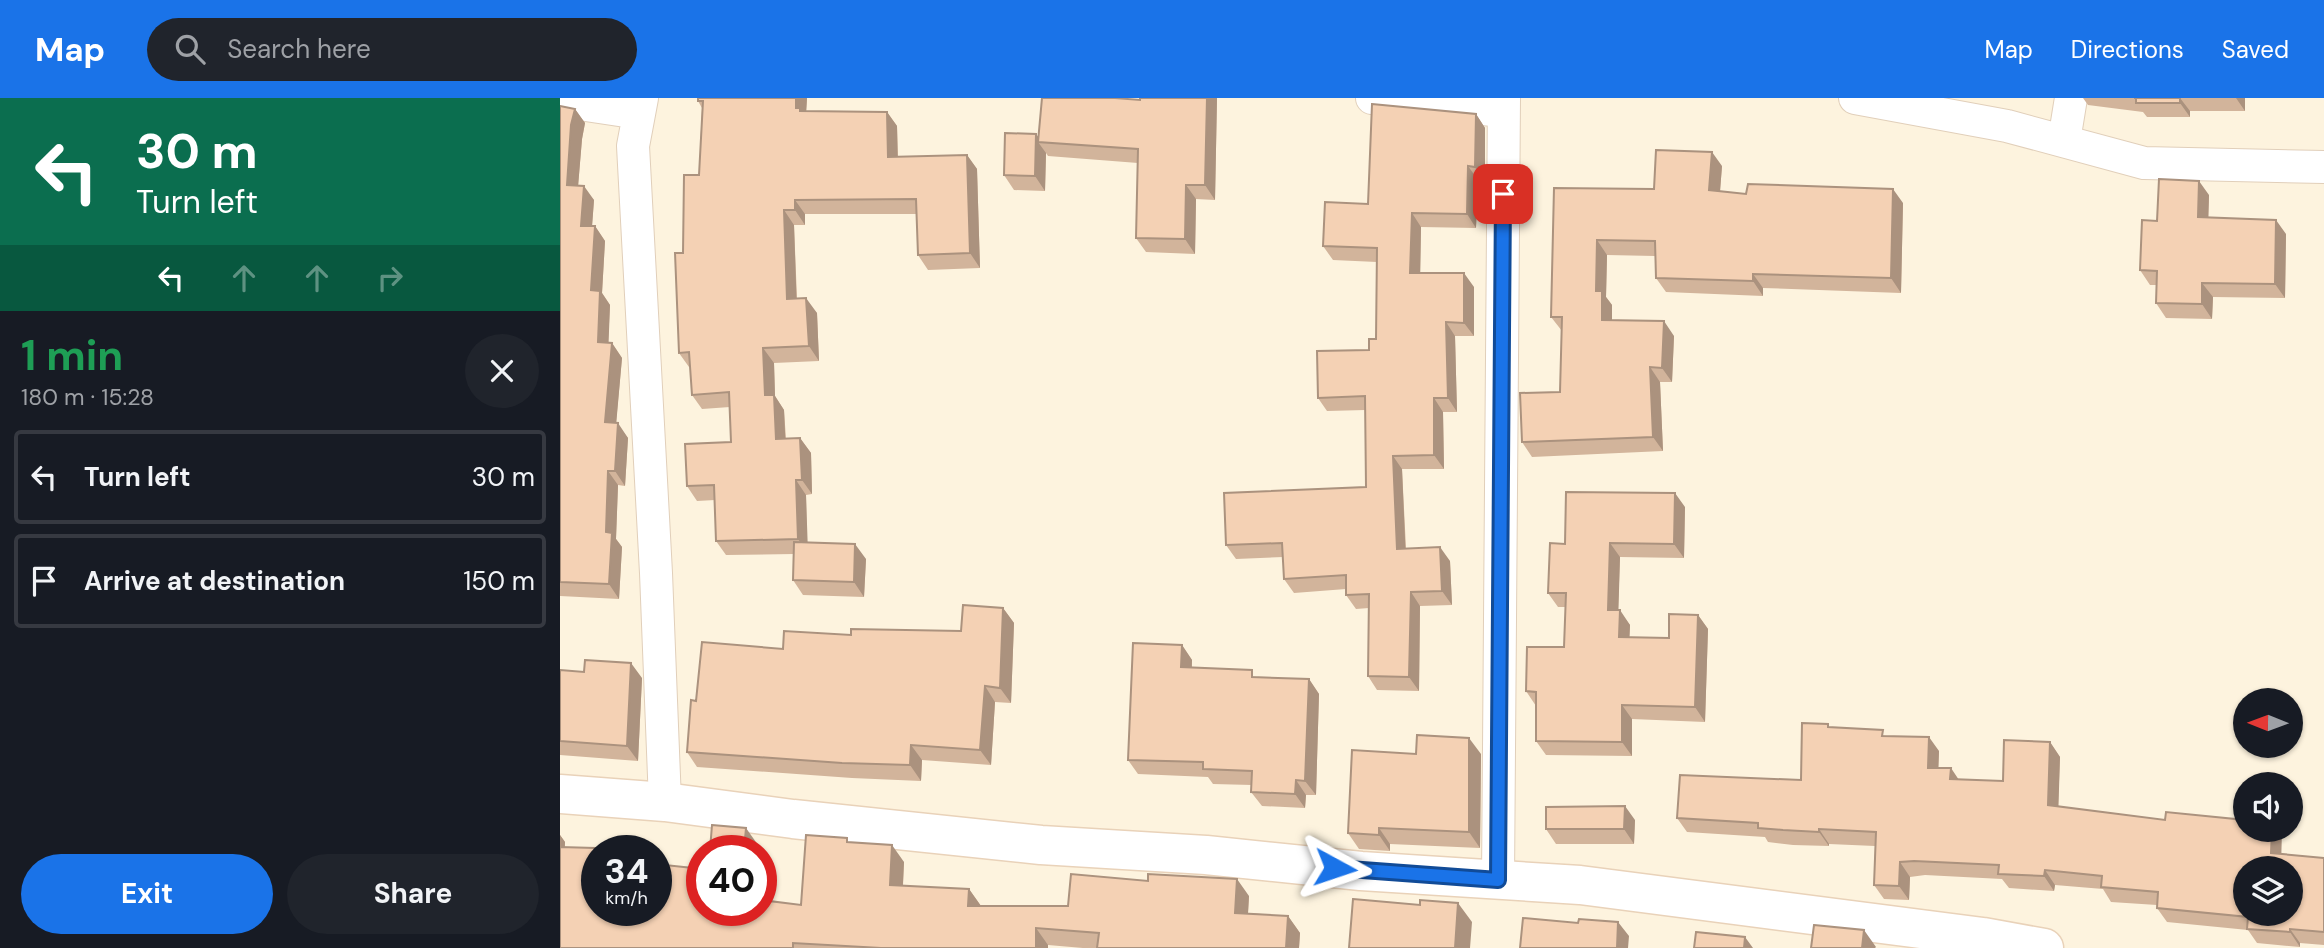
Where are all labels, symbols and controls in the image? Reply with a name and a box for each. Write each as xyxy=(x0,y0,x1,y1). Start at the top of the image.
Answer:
search box xyxy=(147,18,637,81)
text: Map xyxy=(35,28,105,71)
icon: search xyxy=(171,30,209,68)
text: Search here xyxy=(227,32,371,66)
text: Map xyxy=(1985,34,2033,65)
text: Directions xyxy=(2071,34,2184,65)
text: Saved xyxy=(2222,34,2289,65)
text: 30 m xyxy=(136,119,258,183)
icon: left xyxy=(21,126,112,217)
pin xyxy=(1473,164,1533,224)
icon: arrive xyxy=(1484,175,1522,213)
text: Turn left xyxy=(136,181,258,223)
icon: left xyxy=(152,259,190,297)
icon: ahead xyxy=(225,259,263,297)
icon: ahead xyxy=(298,259,336,297)
icon: right xyxy=(371,259,409,297)
text: 1 min xyxy=(21,328,123,383)
button: close xyxy=(465,334,539,408)
text: 180 m · 15:28 xyxy=(21,382,154,412)
icon: left xyxy=(25,458,63,496)
text: Turn left xyxy=(84,460,191,494)
text: 30 m xyxy=(472,460,535,494)
icon: arrive xyxy=(25,562,63,600)
text: Arrive at destination xyxy=(84,564,345,598)
text: 150 m xyxy=(463,564,535,598)
north arrow xyxy=(2233,688,2303,758)
map controls xyxy=(2233,688,2303,926)
button: sound xyxy=(2233,772,2303,842)
position arrow xyxy=(1298,831,1372,905)
speed limit sign: 40 xyxy=(686,835,777,926)
text: 34 xyxy=(605,848,648,894)
button: Exit xyxy=(21,854,273,934)
button: Share xyxy=(287,854,539,934)
button: layers xyxy=(2233,856,2303,926)
text: km/h xyxy=(605,886,648,910)

